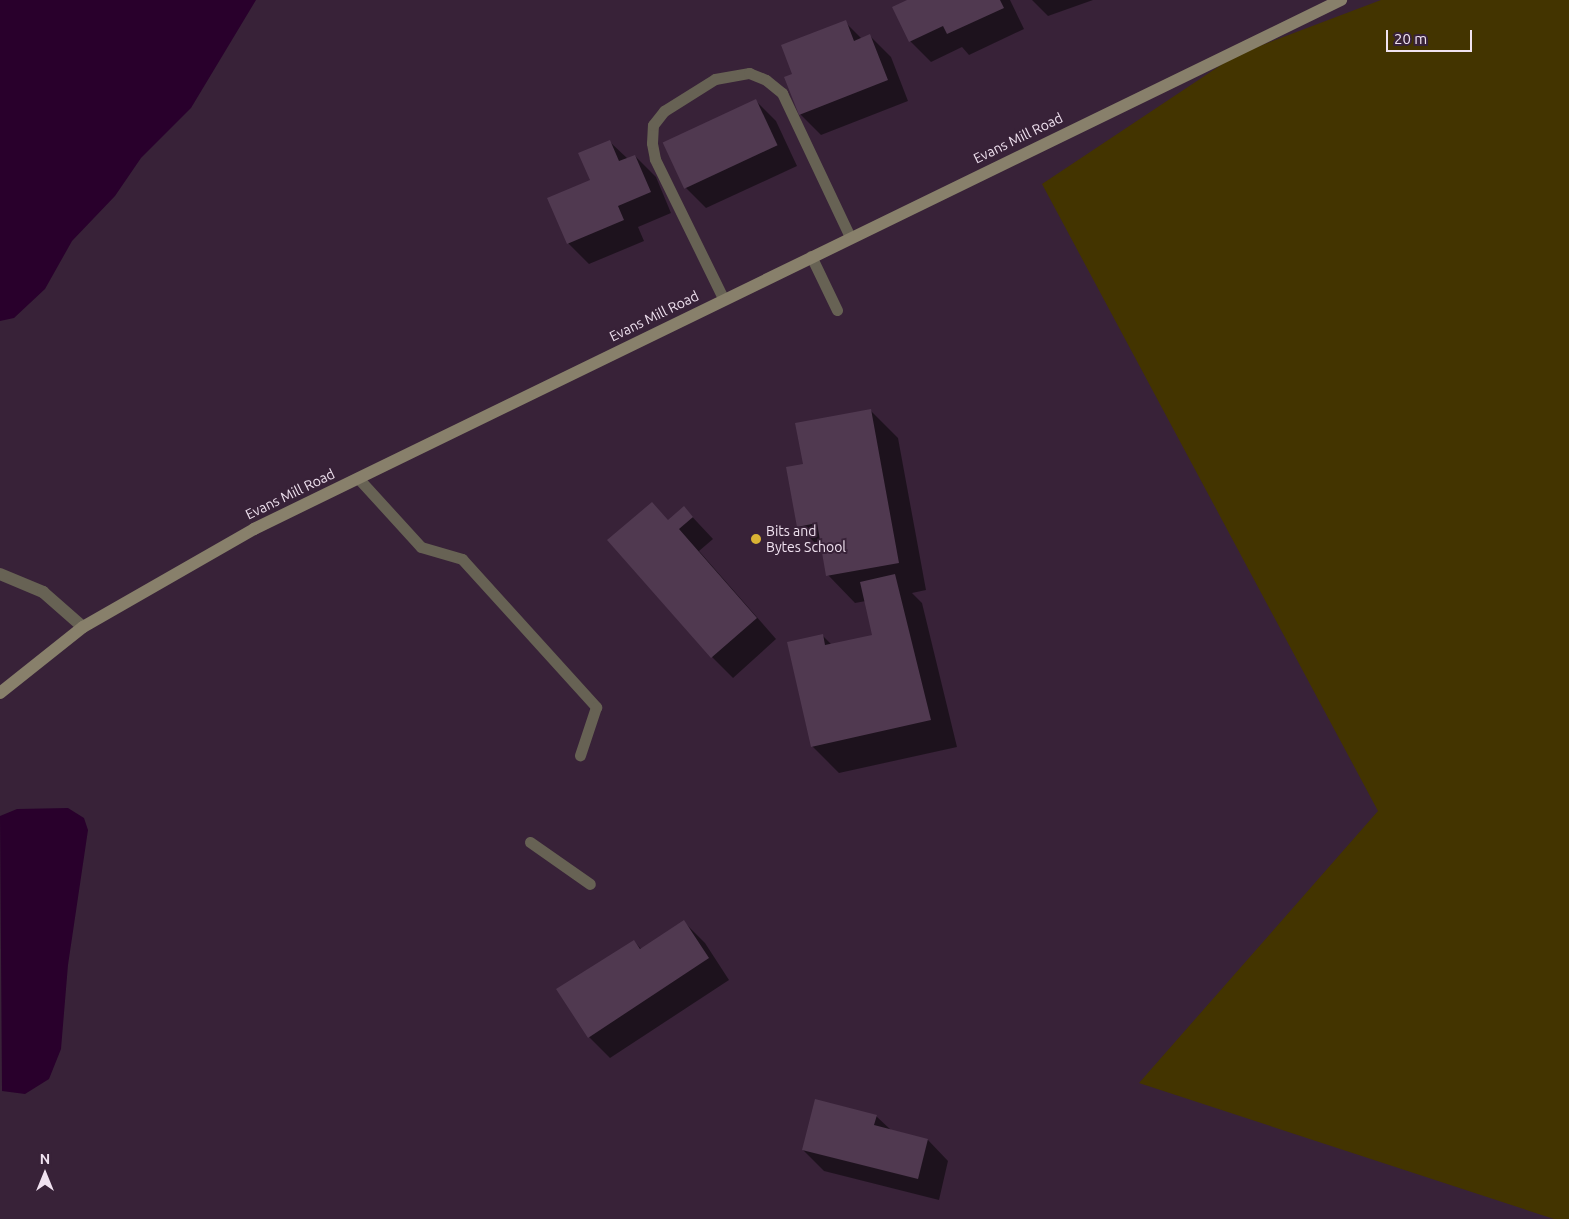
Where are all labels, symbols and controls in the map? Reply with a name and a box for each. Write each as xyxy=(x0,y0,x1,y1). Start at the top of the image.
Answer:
scale bar xyxy=(1389,20,1475,52)
text: 20 m xyxy=(1394,30,1427,47)
street label: Evans Mill Road xyxy=(971,109,1065,167)
street label: Evans Mill Road xyxy=(607,287,701,345)
street label: Evans Mill Road xyxy=(243,465,337,523)
place label: Bits and Bytes School xyxy=(766,523,846,556)
marker: Bits and Bytes School xyxy=(750,533,762,545)
north arrow xyxy=(20,1149,70,1199)
text: N xyxy=(40,1151,50,1167)

